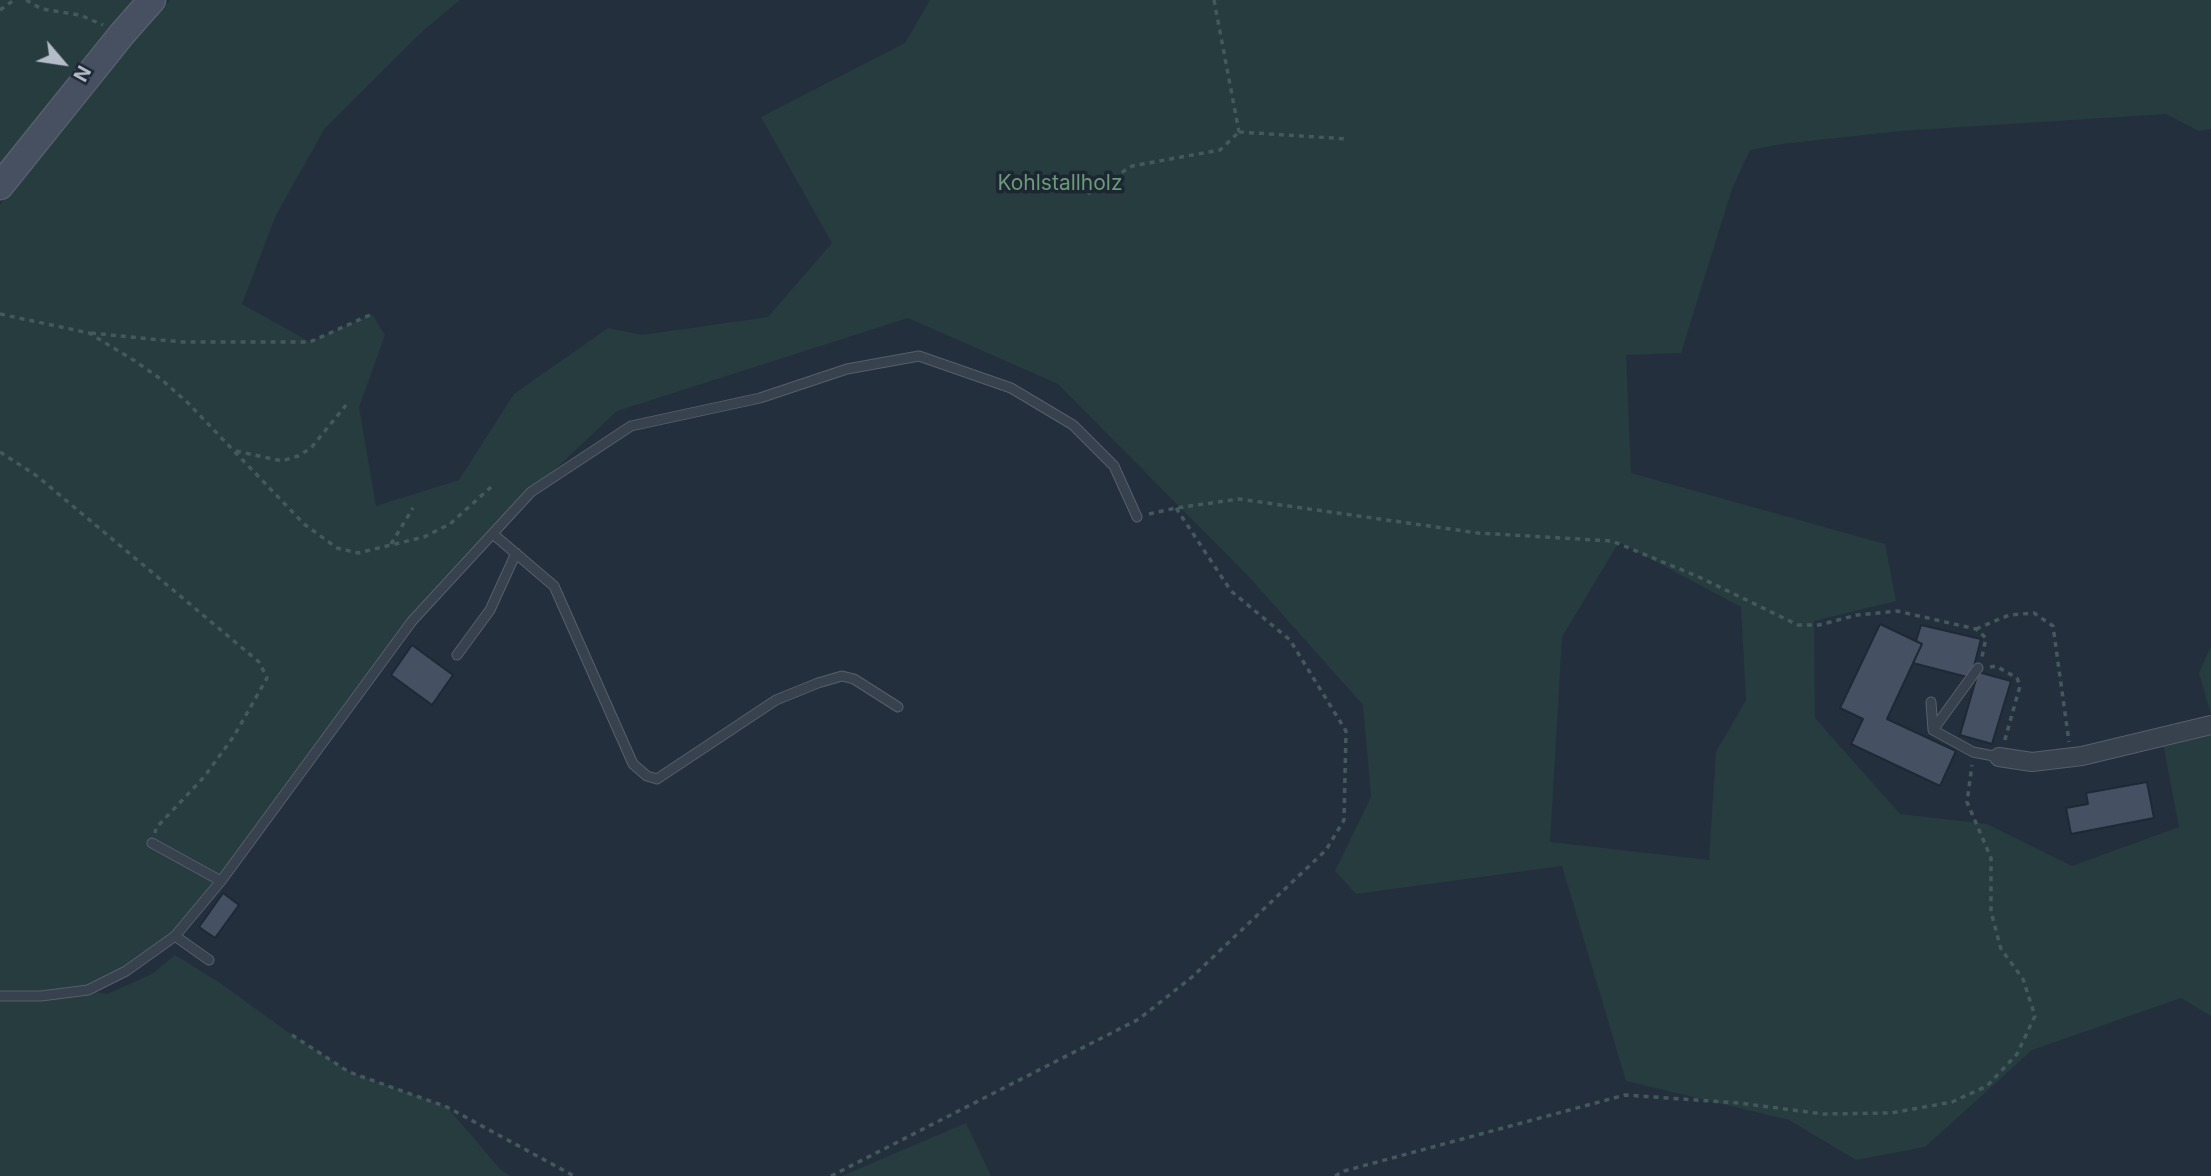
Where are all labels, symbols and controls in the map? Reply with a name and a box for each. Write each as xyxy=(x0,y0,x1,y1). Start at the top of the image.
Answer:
north arrow xyxy=(28,28,98,98)
text: N xyxy=(68,62,95,85)
park label: Kohlstallholz xyxy=(997,171,1123,197)

